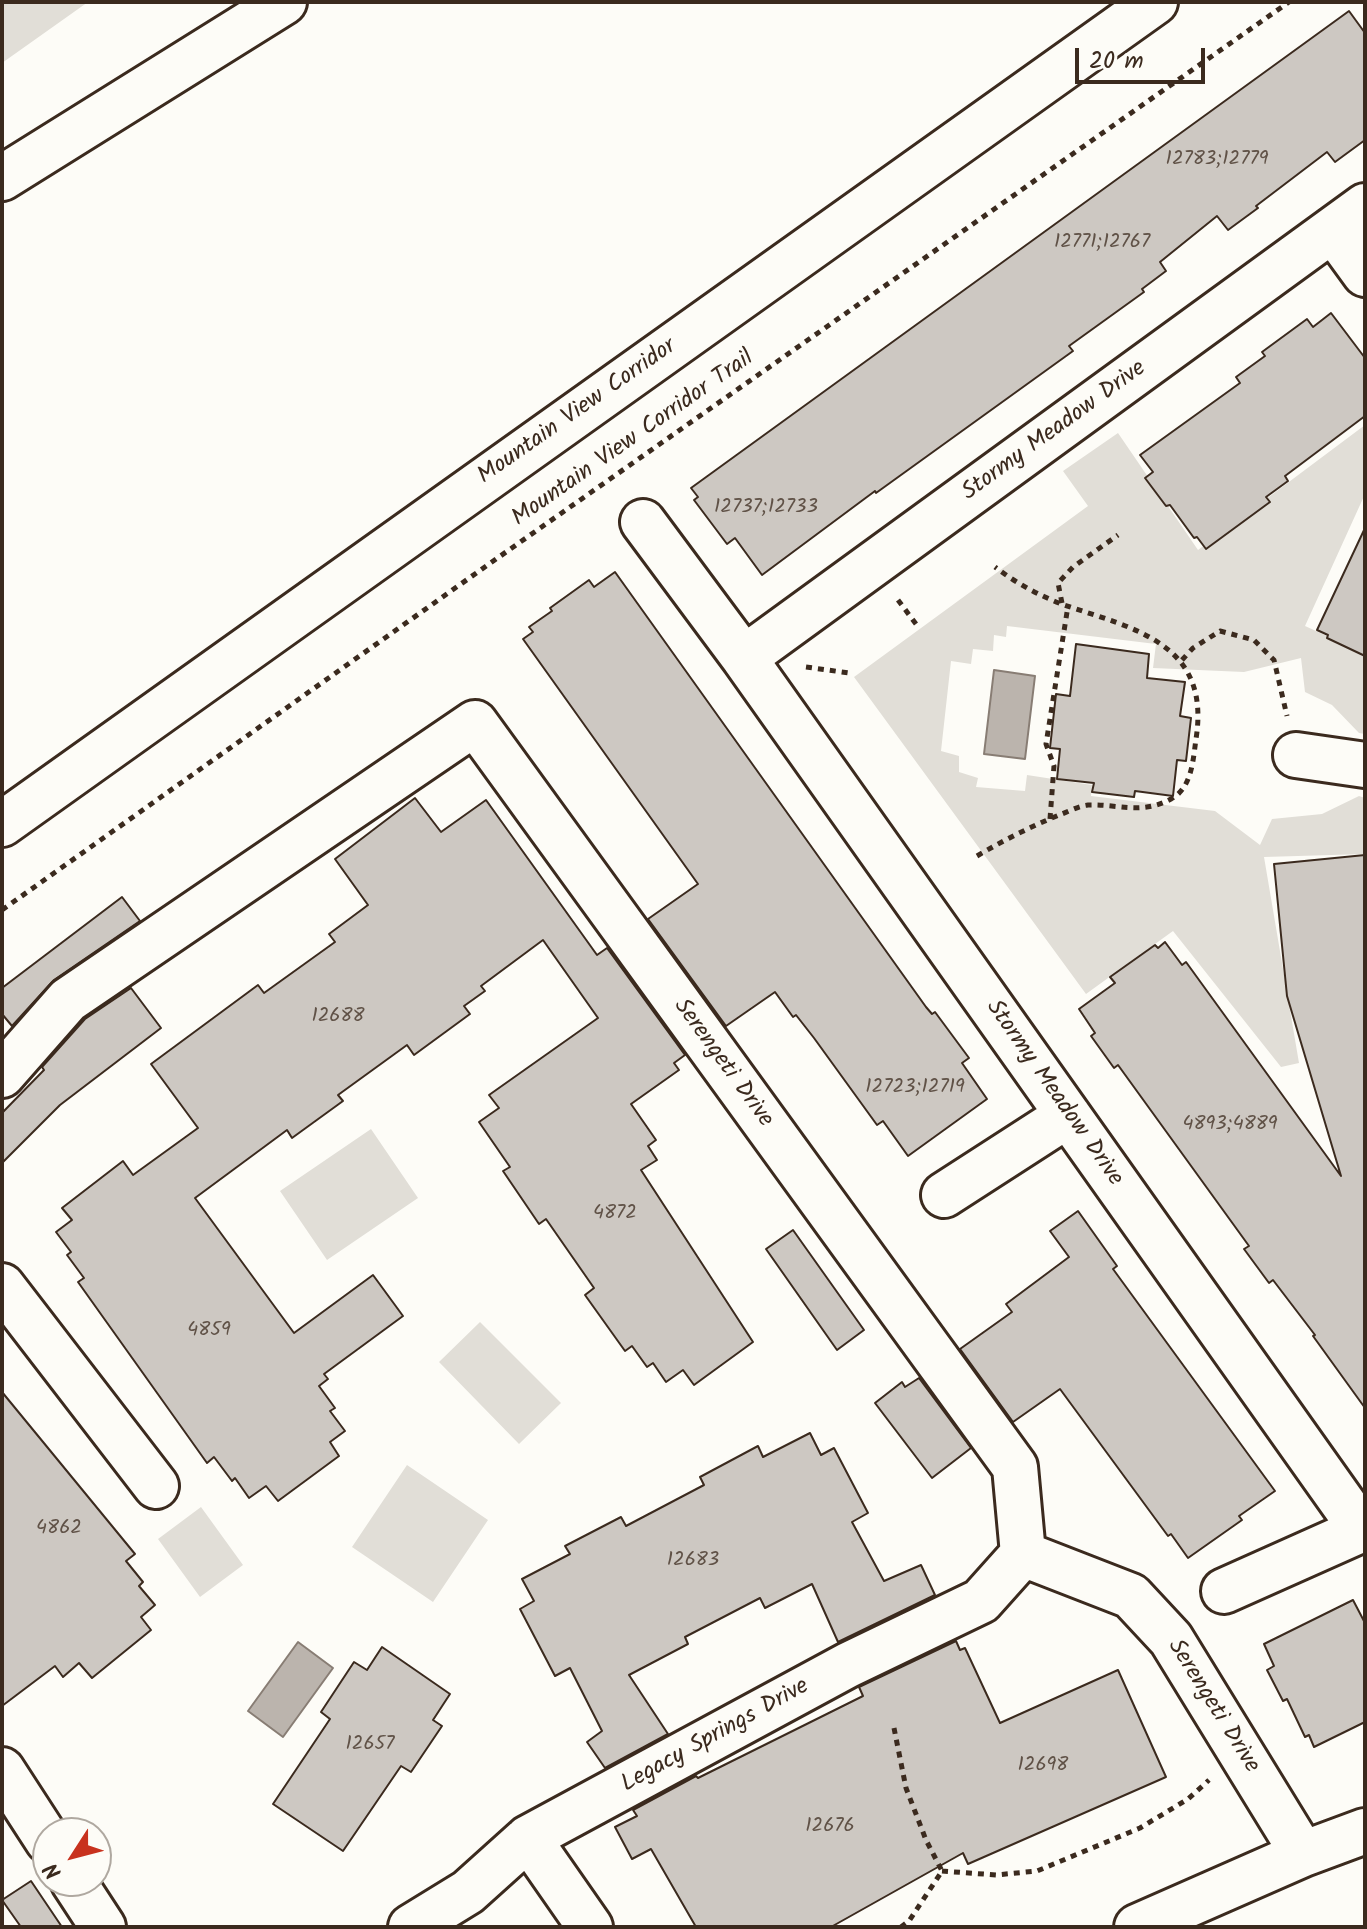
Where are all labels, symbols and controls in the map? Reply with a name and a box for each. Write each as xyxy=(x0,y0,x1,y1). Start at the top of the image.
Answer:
scale bar xyxy=(1079,32,1209,82)
text: 20 m xyxy=(1089,42,1144,81)
house number: 12783;12779 xyxy=(1166,149,1268,173)
house number: 12771;12767 xyxy=(1054,232,1150,256)
street label: Mountain View Corridor xyxy=(473,334,683,492)
street label: Mountain View Corridor Trail xyxy=(507,345,761,535)
street label: Stormy Meadow Drive xyxy=(957,356,1153,508)
house number: 12737;12733 xyxy=(714,497,818,521)
street label: Serengeti Drive xyxy=(666,994,778,1134)
street label: Stormy Meadow Drive xyxy=(978,995,1128,1193)
house number: 12688 xyxy=(311,1006,365,1030)
house number: 12723;12719 xyxy=(865,1077,965,1101)
house number: 4893;4889 xyxy=(1182,1114,1278,1138)
house number: 4872 xyxy=(593,1203,637,1227)
house number: 4859 xyxy=(187,1320,231,1344)
house number: 4862 xyxy=(36,1518,82,1542)
house number: 12683 xyxy=(667,1550,719,1574)
street label: Serengeti Drive xyxy=(1160,1635,1264,1779)
street label: Legacy Springs Drive xyxy=(617,1673,815,1801)
house number: 12657 xyxy=(346,1734,394,1758)
house number: 12698 xyxy=(1018,1755,1068,1779)
house number: 12676 xyxy=(805,1816,855,1840)
north arrow xyxy=(32,1817,112,1897)
text: N xyxy=(36,1854,72,1886)

